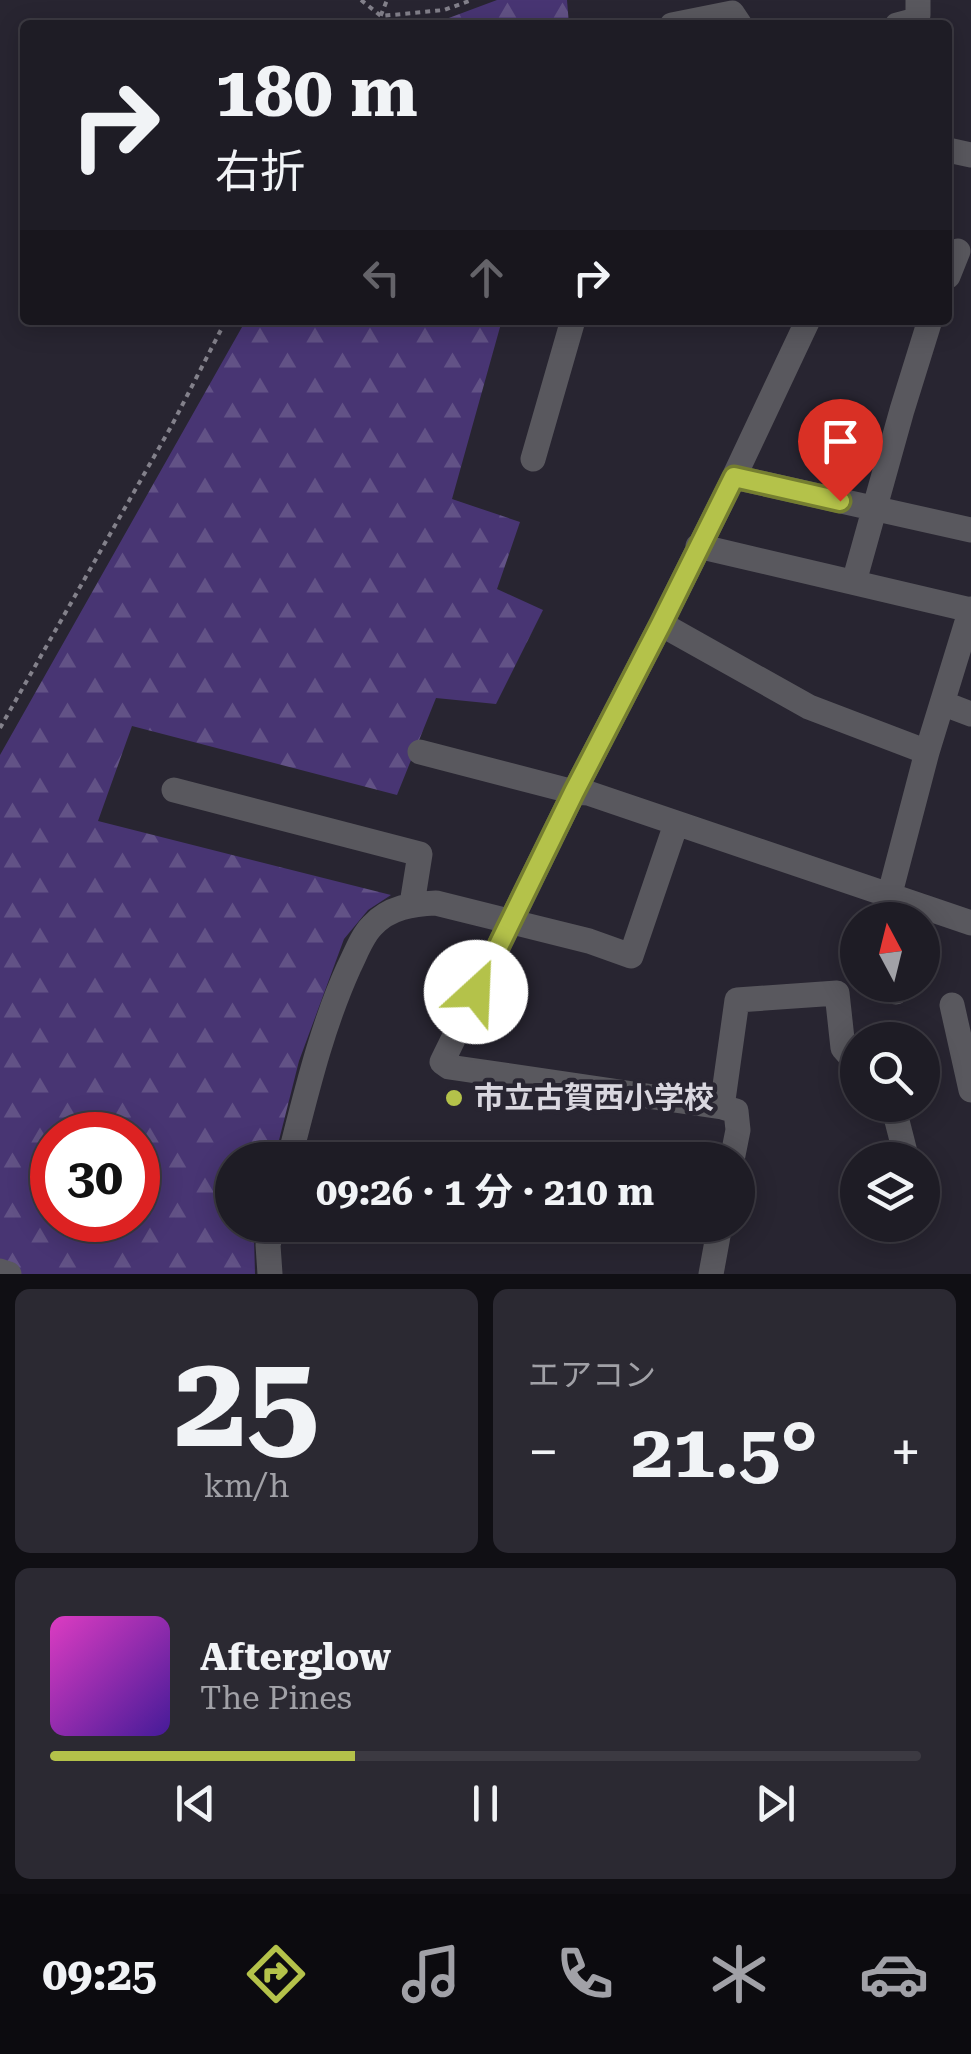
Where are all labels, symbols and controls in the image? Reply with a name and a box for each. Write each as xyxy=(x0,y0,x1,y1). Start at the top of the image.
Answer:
text: 180 m xyxy=(215,51,418,133)
icon: right xyxy=(50,60,180,190)
text: 右折 xyxy=(215,145,305,198)
icon: left xyxy=(354,250,409,305)
icon: ahead xyxy=(459,250,514,305)
icon: right xyxy=(564,250,619,305)
pin xyxy=(798,399,883,502)
icon: arrive xyxy=(813,414,868,469)
north arrow xyxy=(840,902,940,1002)
map controls xyxy=(840,902,940,1242)
position arrow xyxy=(424,940,528,1044)
button: search xyxy=(840,1022,940,1122)
place label: 市立古賀西小学校 xyxy=(474,1080,714,1115)
marker: 市立古賀西小学校 xyxy=(443,1087,465,1109)
speed limit sign: 30 xyxy=(30,1112,160,1242)
button: layers xyxy=(840,1142,940,1242)
text: 09:26 · 1 分 · 210 m xyxy=(316,1170,654,1214)
text: 25 xyxy=(174,1325,319,1478)
text: エアコン xyxy=(528,1356,656,1394)
text: 21.5° xyxy=(631,1407,818,1495)
text: − xyxy=(528,1420,559,1484)
text: + xyxy=(890,1420,921,1484)
text: km/h xyxy=(204,1467,289,1505)
text: Afterglow xyxy=(200,1635,391,1679)
text: The Pines xyxy=(200,1679,352,1717)
icon: previous xyxy=(168,1776,223,1831)
icon: pause xyxy=(458,1776,513,1831)
icon: next xyxy=(748,1776,803,1831)
icon: directions xyxy=(241,1939,311,2009)
icon: music xyxy=(396,1939,466,2009)
icon: phone xyxy=(550,1939,620,2009)
icon: climate xyxy=(704,1939,774,2009)
icon: car xyxy=(859,1939,929,2009)
text: 09:25 xyxy=(42,1948,157,2001)

